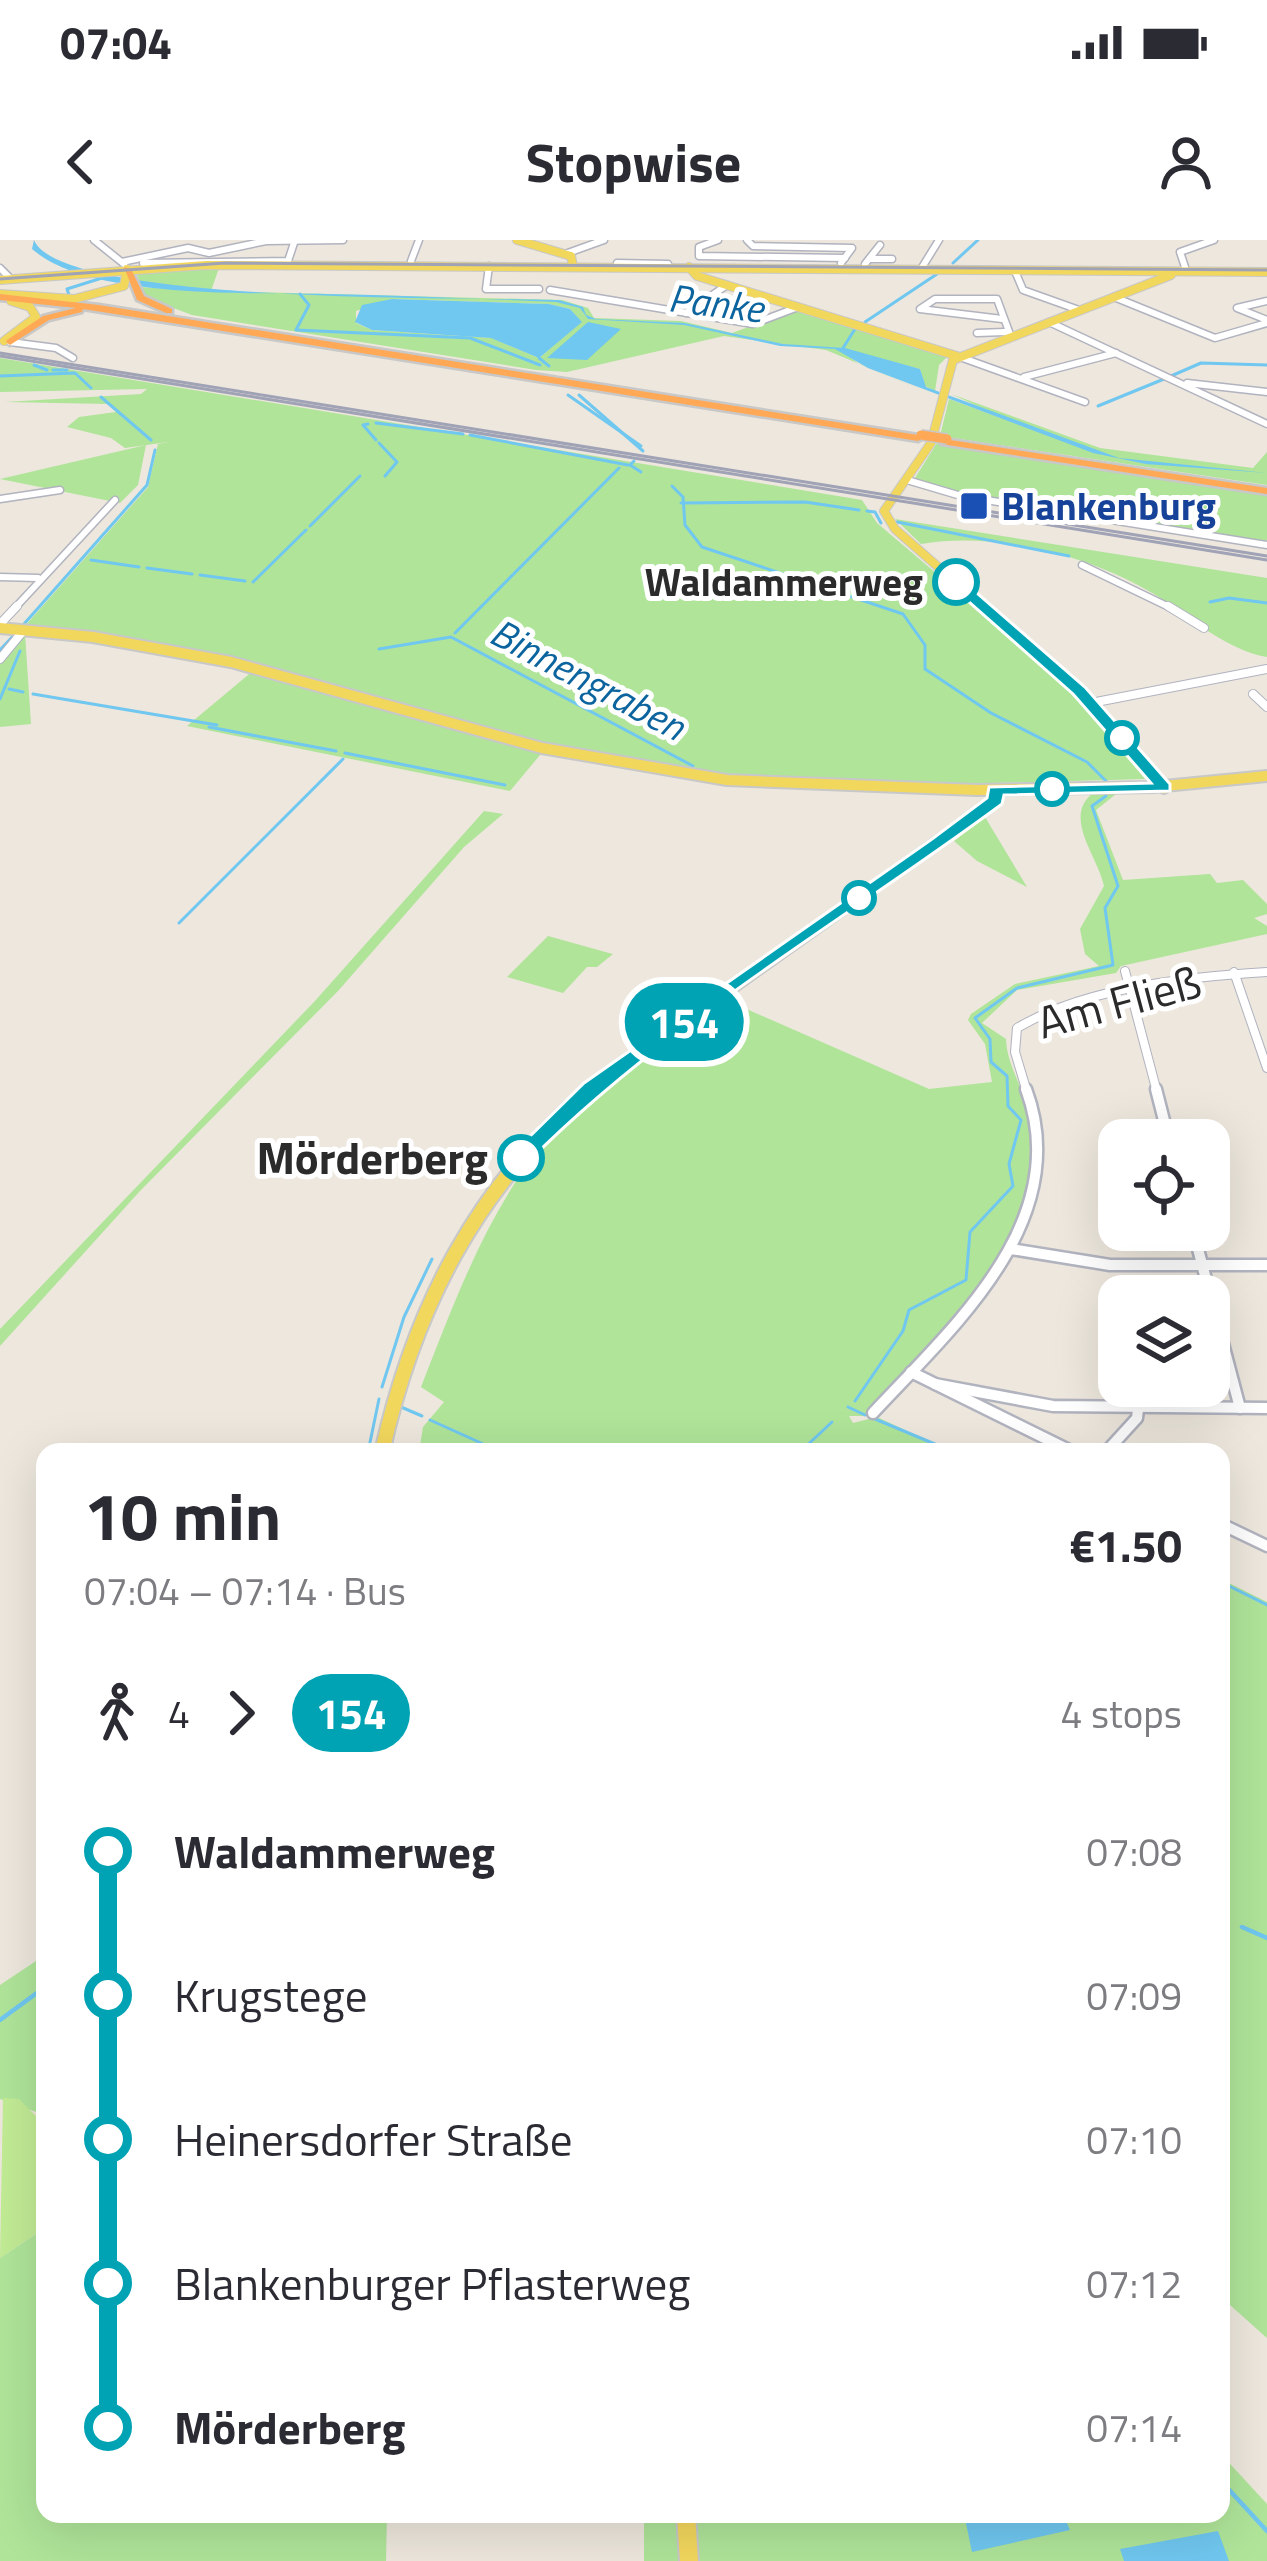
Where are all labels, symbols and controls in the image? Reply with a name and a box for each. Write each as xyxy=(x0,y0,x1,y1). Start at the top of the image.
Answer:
text: 07:04 xyxy=(60,8,172,76)
text: Stopwise xyxy=(526,121,741,203)
icon: back xyxy=(48,129,114,195)
icon: person xyxy=(1153,129,1219,195)
water label: Panke xyxy=(665,267,769,338)
place label: Blankenburg xyxy=(1001,476,1216,535)
marker: Blankenburg xyxy=(958,490,990,522)
place label: Waldammerweg xyxy=(645,552,923,611)
marker: Waldammerweg xyxy=(934,560,978,604)
water label: Binnengraben xyxy=(480,602,698,755)
unlabelled marker xyxy=(1106,722,1138,754)
unlabelled marker xyxy=(1036,773,1068,805)
unlabelled marker xyxy=(843,882,875,914)
street label: Am Fließ xyxy=(1029,947,1208,1055)
line badge: 154 xyxy=(615,983,753,1061)
text: 154 xyxy=(649,990,719,1054)
map controls xyxy=(1098,1119,1230,1407)
button: locate xyxy=(1098,1119,1230,1251)
place label: Mörderberg xyxy=(256,1123,488,1191)
marker: Mörderberg xyxy=(499,1136,543,1180)
button: layers xyxy=(1098,1275,1230,1407)
text: 10 min xyxy=(84,1465,281,1566)
text: €1.50 xyxy=(1070,1511,1182,1579)
text: 07:04 – 07:14 · Bus xyxy=(84,1561,406,1620)
icon: walk xyxy=(84,1680,150,1746)
icon: forward xyxy=(208,1680,274,1746)
text: 154 xyxy=(316,1681,386,1745)
text: 4 xyxy=(168,1684,190,1743)
text: 4 stops xyxy=(1060,1684,1182,1743)
text: Waldammerweg xyxy=(174,1817,495,1885)
text: 07:08 xyxy=(1086,1822,1182,1881)
text: Krugstege xyxy=(174,1961,367,2029)
text: 07:09 xyxy=(1086,1966,1182,2025)
text: Heinersdorfer Straße xyxy=(174,2105,572,2173)
text: 07:10 xyxy=(1086,2110,1182,2169)
text: Blankenburger Pflasterweg xyxy=(174,2249,690,2317)
text: 07:12 xyxy=(1086,2254,1182,2313)
text: Mörderberg xyxy=(174,2393,406,2461)
text: 07:14 xyxy=(1086,2398,1182,2457)

